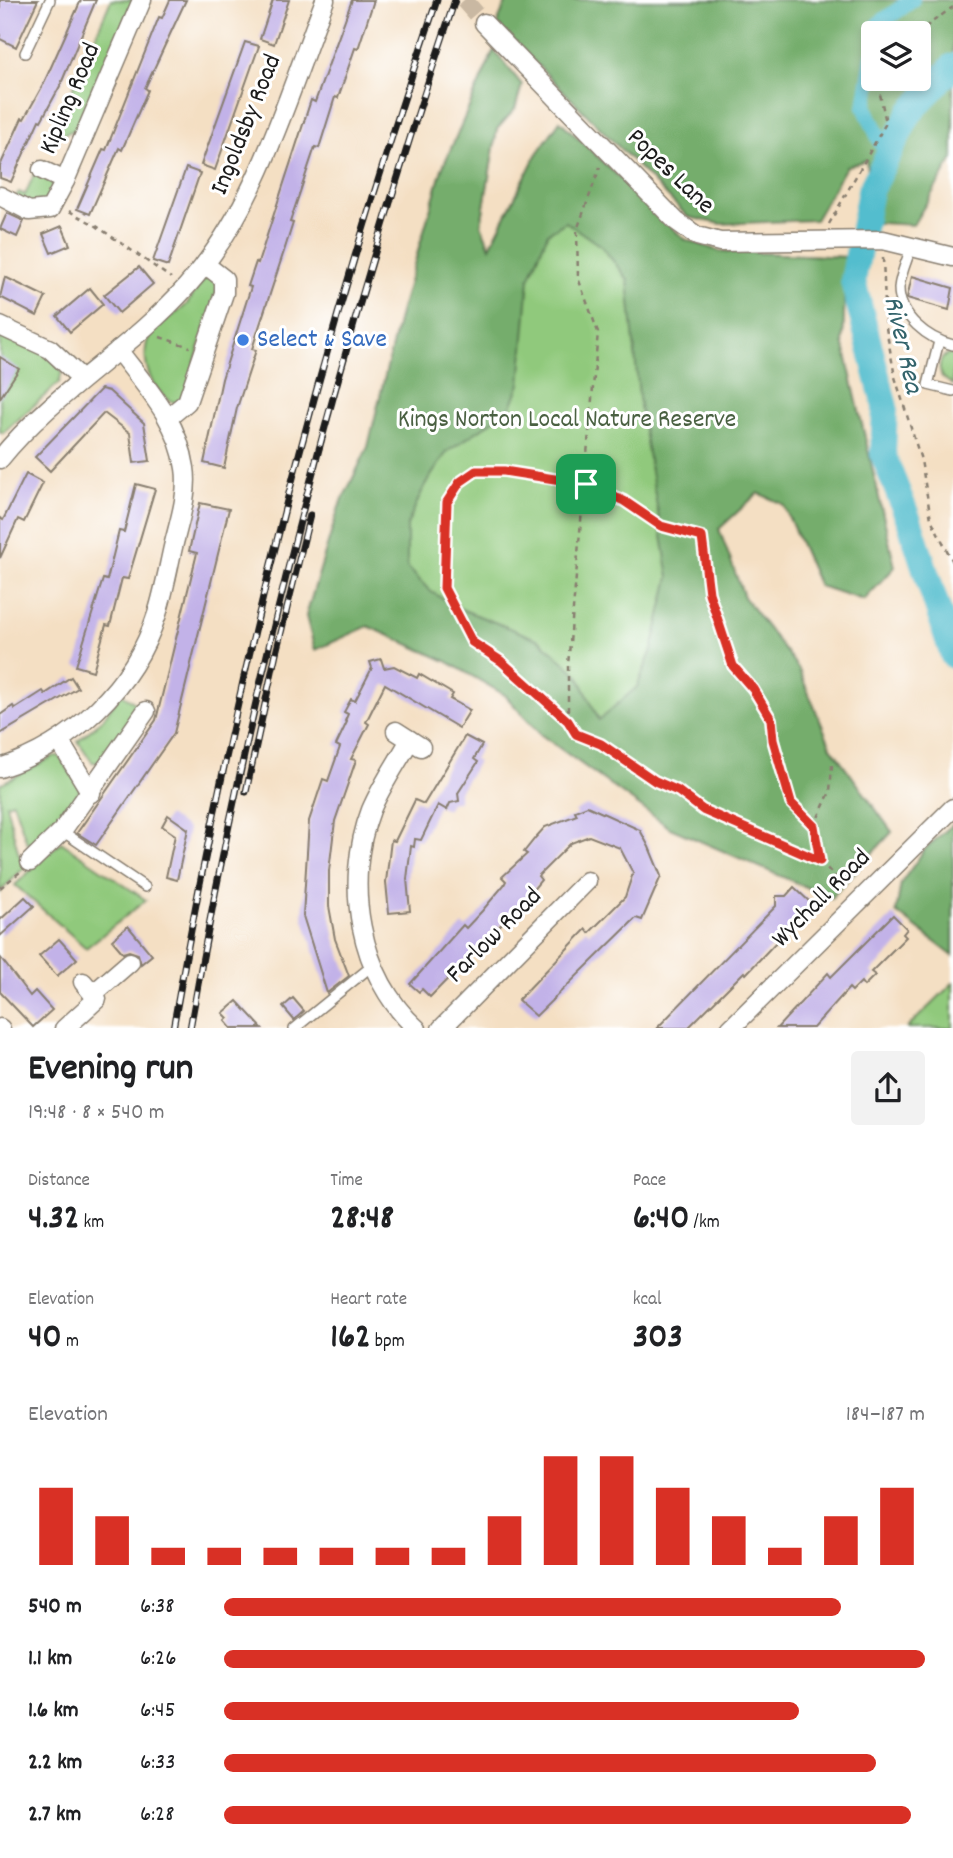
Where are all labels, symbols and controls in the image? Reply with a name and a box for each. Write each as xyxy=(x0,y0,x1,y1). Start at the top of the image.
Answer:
map controls xyxy=(861,21,931,91)
button: layers xyxy=(861,21,931,91)
street label: Kipling Road xyxy=(31,38,111,160)
street label: Ingoldsby Road xyxy=(202,49,292,201)
street label: Popes Lane xyxy=(618,120,722,224)
water label: River Rea xyxy=(870,292,932,399)
place label: Select & Save xyxy=(257,322,387,359)
marker: Select & Save xyxy=(235,332,251,348)
park label: Kings Norton Local Nature Reserve xyxy=(398,402,736,439)
pin xyxy=(556,454,616,514)
icon: arrive xyxy=(567,465,605,503)
street label: Wychall Road xyxy=(764,841,880,957)
street label: Farlow Road xyxy=(439,880,551,992)
text: Evening run xyxy=(28,1043,193,1098)
button: share xyxy=(851,1051,925,1125)
text: 19:48 · 8 × 540 m xyxy=(28,1097,164,1130)
text: Distance xyxy=(28,1168,90,1195)
text: Time xyxy=(330,1168,363,1195)
text: Pace xyxy=(633,1168,666,1195)
text: 4.32 xyxy=(28,1195,79,1245)
text: 28:48 xyxy=(330,1195,394,1245)
text: 6:40 xyxy=(633,1195,689,1245)
text: km xyxy=(79,1210,104,1237)
text: /km xyxy=(689,1210,720,1237)
text: Elevation xyxy=(28,1287,94,1314)
text: Heart rate xyxy=(330,1287,407,1314)
text: kcal xyxy=(633,1287,662,1314)
text: 40 xyxy=(28,1314,62,1364)
text: 162 xyxy=(330,1314,370,1364)
text: 303 xyxy=(633,1314,683,1364)
text: m xyxy=(62,1329,79,1356)
text: bpm xyxy=(370,1329,405,1356)
text: Elevation xyxy=(28,1399,108,1432)
text: 184–187 m xyxy=(846,1399,925,1432)
text: 540 m xyxy=(28,1591,82,1624)
text: 6:38 xyxy=(140,1591,175,1624)
text: 1.1 km xyxy=(28,1643,72,1676)
text: 6:26 xyxy=(140,1643,176,1676)
text: 1.6 km xyxy=(28,1695,79,1728)
text: 6:45 xyxy=(140,1695,175,1728)
text: 2.2 km xyxy=(28,1747,82,1780)
text: 6:33 xyxy=(140,1747,176,1780)
text: 2.7 km xyxy=(28,1799,81,1832)
text: 6:28 xyxy=(140,1799,174,1832)

